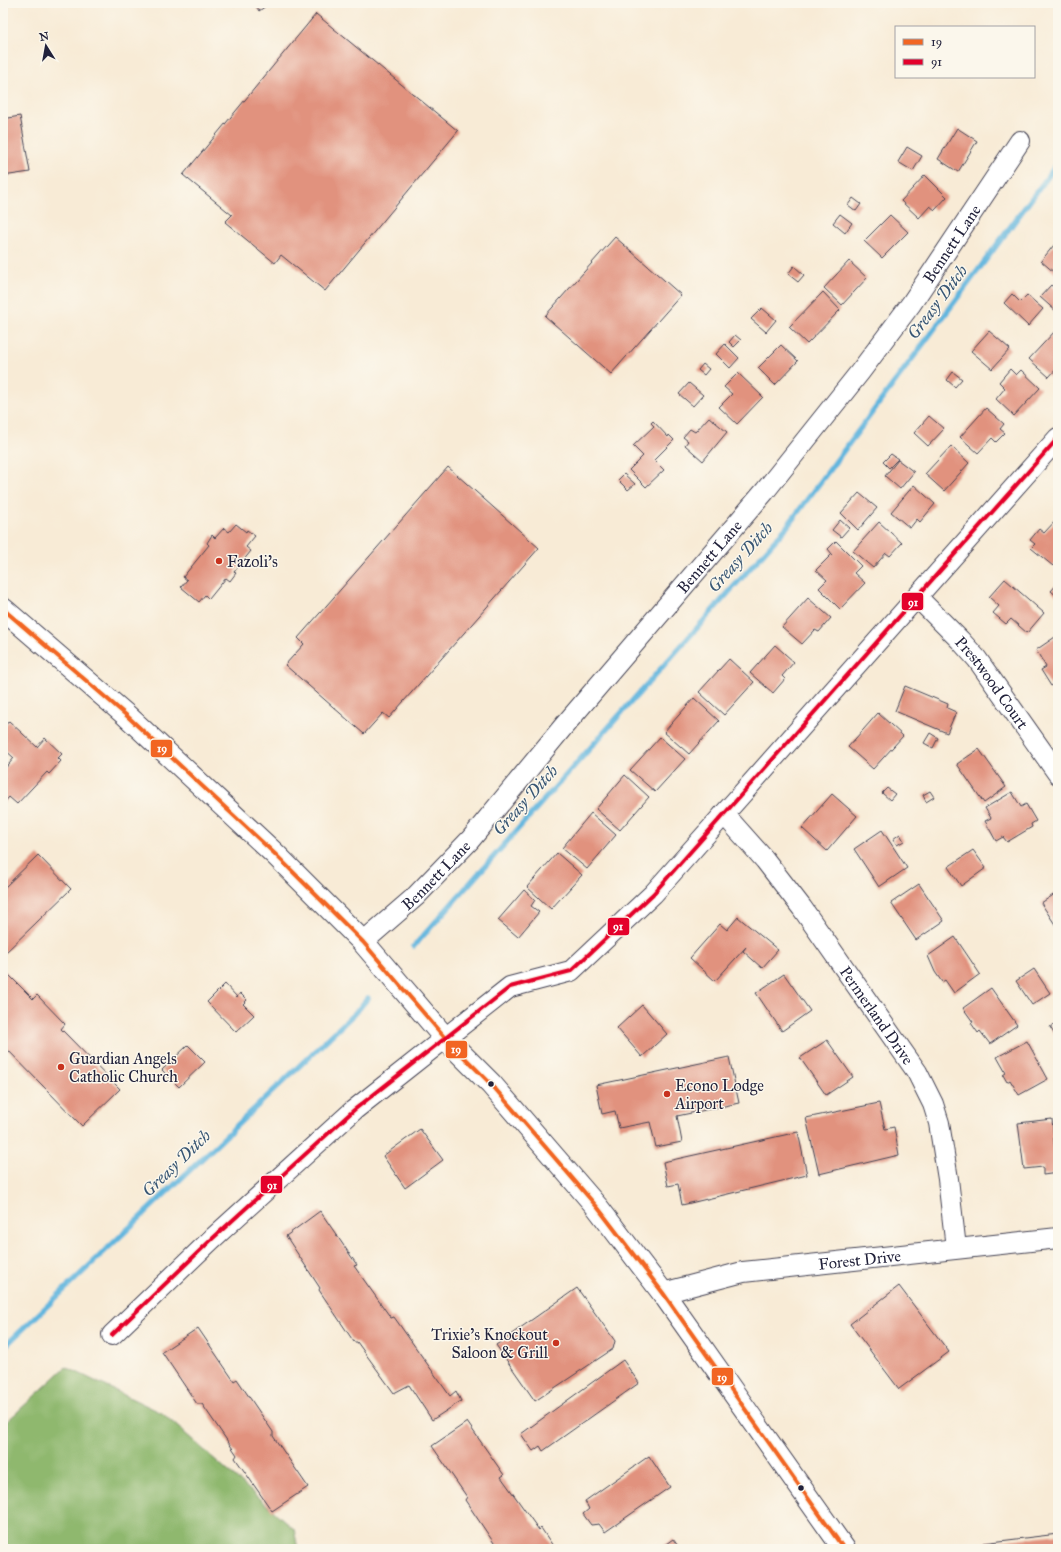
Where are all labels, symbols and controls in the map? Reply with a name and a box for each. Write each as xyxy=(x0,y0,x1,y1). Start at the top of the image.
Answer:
north arrow xyxy=(26,26,66,66)
legend xyxy=(895,26,1035,78)
text: N xyxy=(38,29,51,44)
text: 19 xyxy=(931,35,942,49)
text: 91 xyxy=(931,55,942,69)
street label: Bennett Lane xyxy=(919,201,985,286)
water label: Greasy Ditch xyxy=(903,261,972,344)
street label: Bennett Lane xyxy=(673,516,746,597)
water label: Greasy Ditch xyxy=(703,518,777,597)
place label: Fazoli's xyxy=(227,552,278,571)
marker: Fazoli's xyxy=(214,556,224,566)
line badge: 91 xyxy=(901,592,924,611)
text: 91 xyxy=(908,596,919,610)
street label: Prestwood Court xyxy=(951,632,1032,733)
line badge: 19 xyxy=(150,739,173,758)
text: 19 xyxy=(157,742,167,756)
water label: Greasy Ditch xyxy=(488,761,562,840)
street label: Bennett Lane xyxy=(398,836,475,914)
line badge: 91 xyxy=(607,917,630,936)
text: 91 xyxy=(613,920,624,934)
street label: Permerland Drive xyxy=(836,963,918,1068)
line badge: 19 xyxy=(445,1040,468,1059)
text: 19 xyxy=(451,1043,461,1057)
place label: Guardian Angels Catholic Church xyxy=(69,1049,178,1086)
marker: Guardian Angels Catholic Church xyxy=(56,1062,66,1072)
place label: Econo Lodge Airport xyxy=(674,1076,764,1113)
unlabelled marker xyxy=(486,1079,496,1089)
marker: Econo Lodge Airport xyxy=(662,1089,672,1099)
water label: Greasy Ditch xyxy=(138,1125,215,1201)
line badge: 91 xyxy=(260,1175,283,1194)
text: 91 xyxy=(267,1179,278,1193)
street label: Forest Drive xyxy=(817,1246,902,1274)
place label: Trixie's Knockout Saloon & Grill xyxy=(431,1325,549,1362)
marker: Trixie's Knockout Saloon & Grill xyxy=(551,1338,561,1348)
line badge: 19 xyxy=(711,1367,734,1386)
text: 19 xyxy=(717,1371,727,1385)
unlabelled marker xyxy=(796,1483,806,1493)

